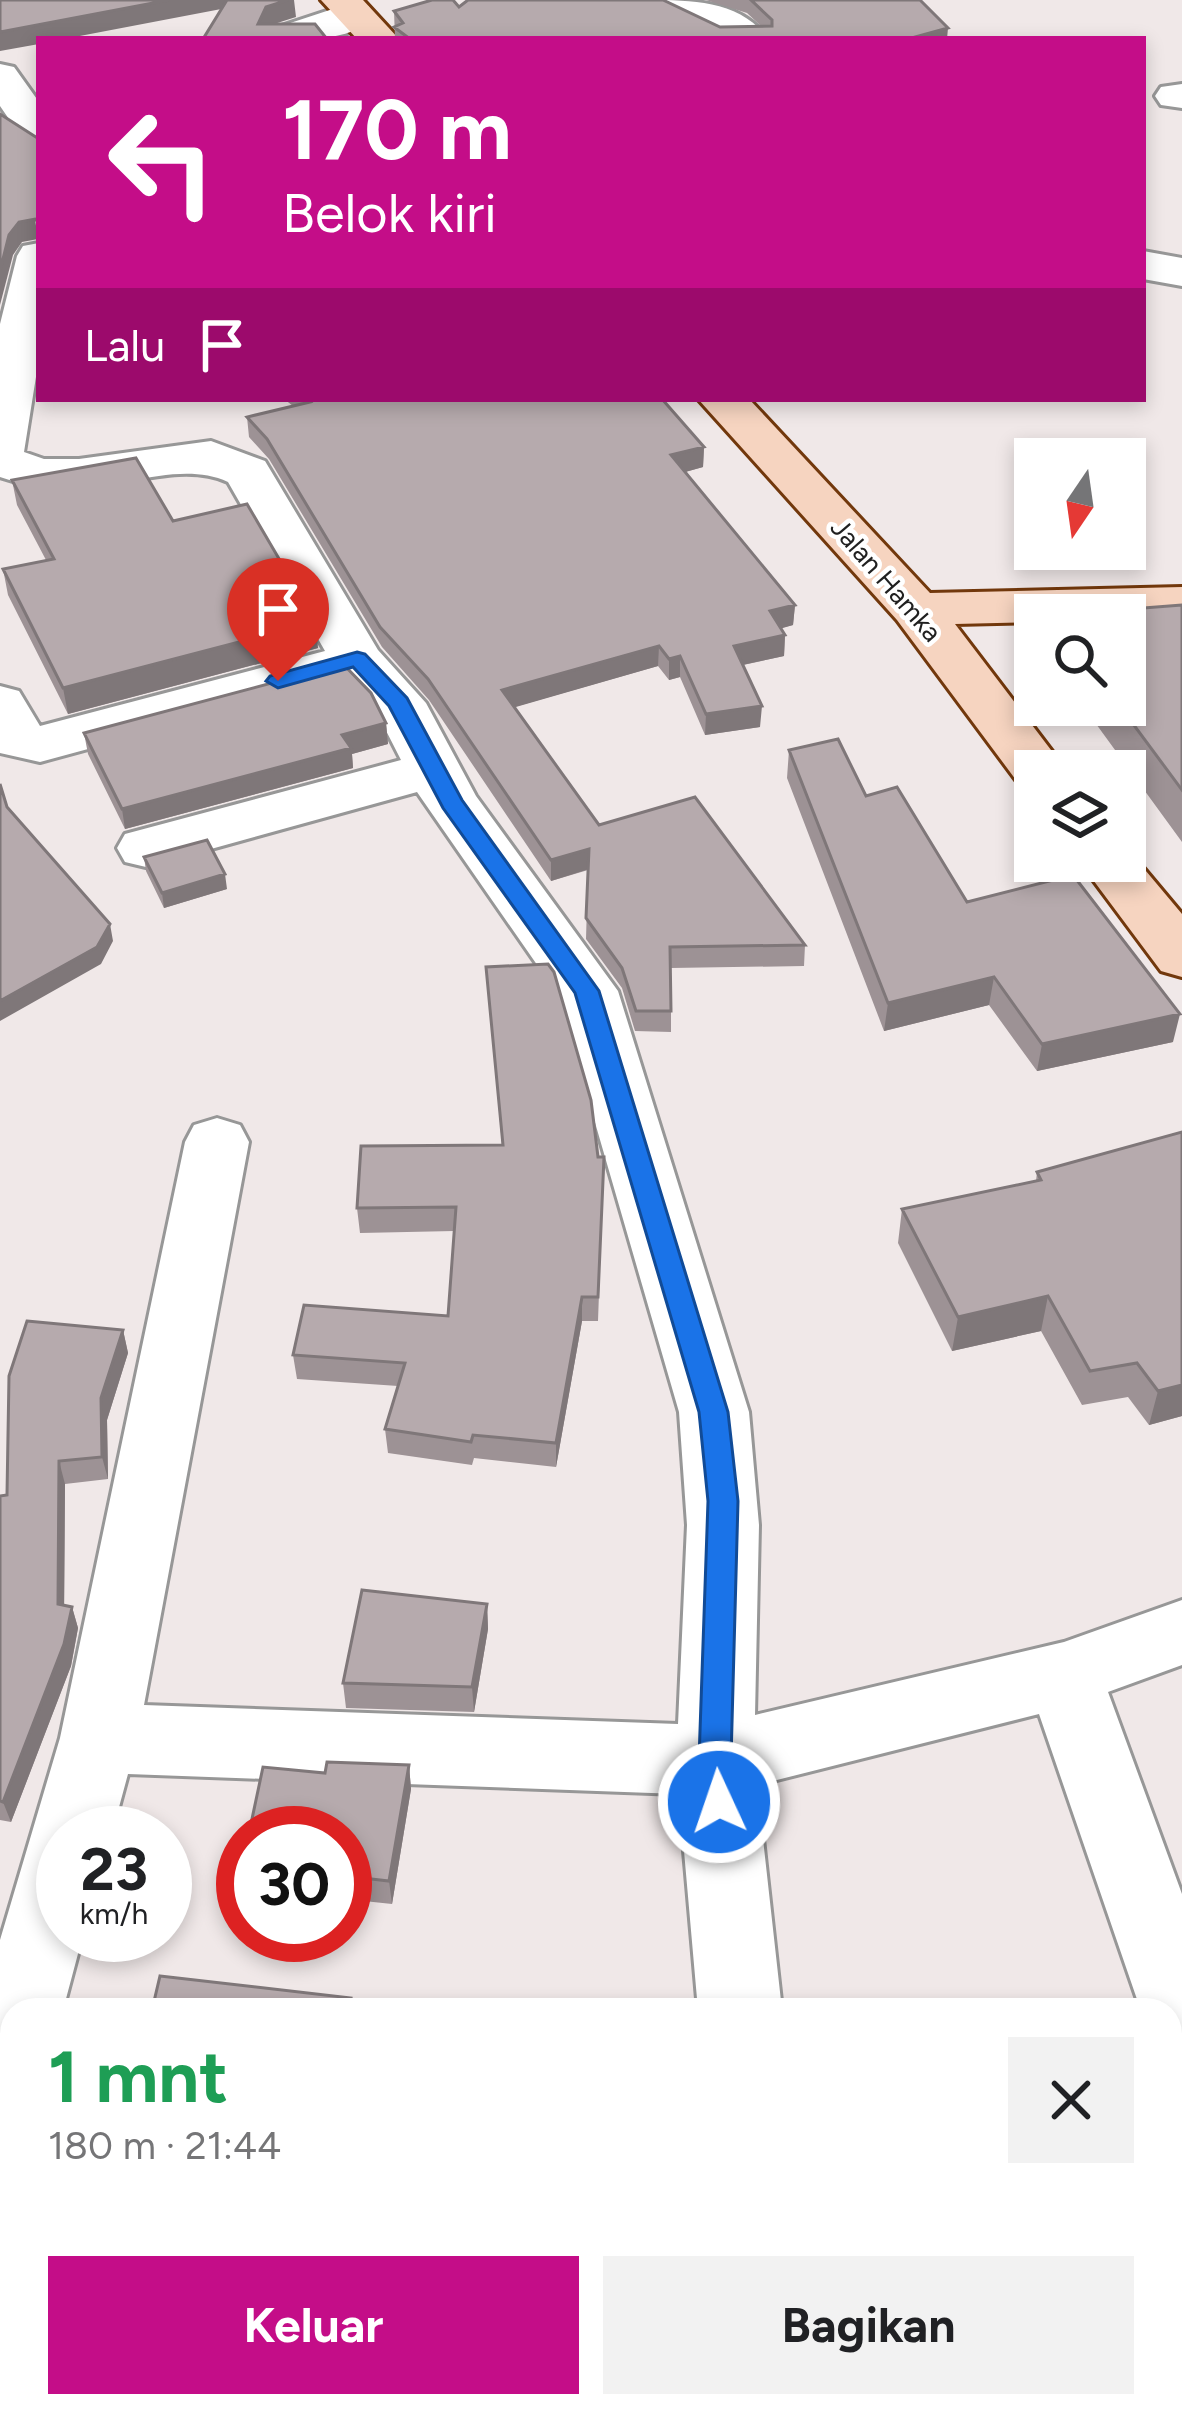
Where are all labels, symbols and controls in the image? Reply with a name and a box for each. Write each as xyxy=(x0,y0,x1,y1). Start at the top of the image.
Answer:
text: 170 m xyxy=(282,79,512,180)
icon: left xyxy=(84,84,240,240)
text: Belok kiri xyxy=(282,181,497,246)
icon: arrive xyxy=(189,312,255,378)
text: Lalu xyxy=(84,318,165,372)
north arrow xyxy=(1014,438,1146,570)
map controls xyxy=(1014,438,1146,882)
street label: Jalan Hamka xyxy=(824,511,949,648)
pin xyxy=(227,558,329,681)
icon: arrive xyxy=(245,576,311,642)
button: search xyxy=(1014,594,1146,726)
button: layers xyxy=(1014,750,1146,882)
position arrow xyxy=(656,1739,782,1865)
speed limit sign: 30 xyxy=(216,1806,372,1962)
text: 23 xyxy=(80,1833,148,1905)
text: km/h xyxy=(80,1895,148,1932)
text: 1 mnt xyxy=(48,2034,228,2120)
button: close xyxy=(1008,2037,1134,2163)
text: 180 m · 21:44 xyxy=(48,2122,281,2169)
button: Keluar xyxy=(48,2256,579,2394)
button: Bagikan xyxy=(603,2256,1134,2394)

